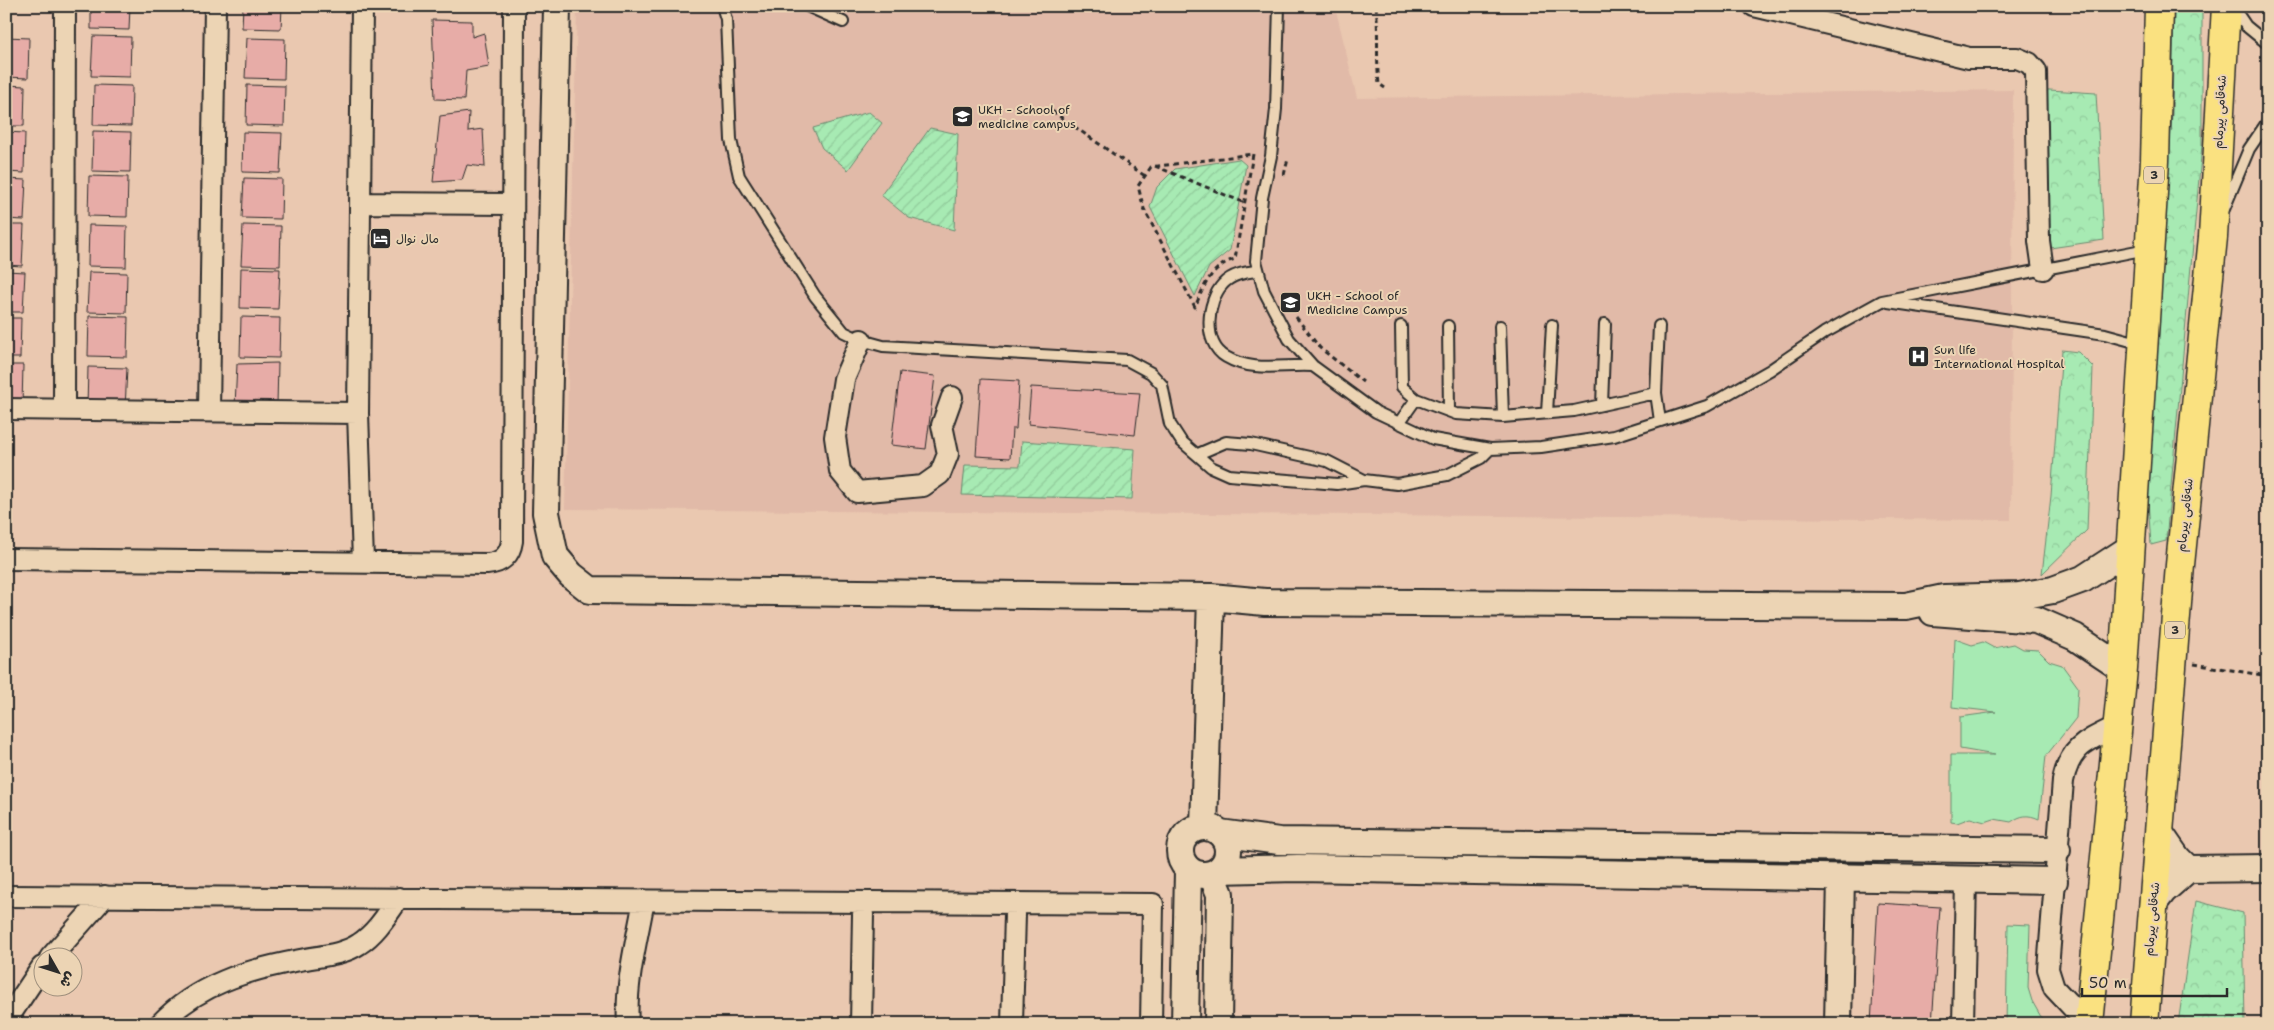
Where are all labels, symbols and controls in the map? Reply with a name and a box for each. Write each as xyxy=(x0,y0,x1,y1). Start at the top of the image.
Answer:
street label: شەقامی پیرمام xyxy=(2210,75,2231,149)
place label: UKH - School of medicine campus xyxy=(978,102,1076,132)
school or university icon: UKH - School of medicine campus xyxy=(950,105,974,129)
road number: 3 xyxy=(2144,166,2164,184)
hotel icon: مال نوال xyxy=(368,227,392,251)
place label: مال نوال xyxy=(396,231,439,247)
place label: UKH - School of Medicine Campus xyxy=(1307,288,1408,318)
school or university icon: UKH - School of Medicine Campus xyxy=(1279,291,1303,315)
place label: Sun life International Hospital xyxy=(1934,342,2065,372)
hospital icon: Sun life International Hospital xyxy=(1906,345,1930,369)
street label: شەقامی پیرمام xyxy=(2173,477,2198,553)
road number: 3 xyxy=(2165,622,2185,638)
street label: شەقامی پیرمام xyxy=(2141,881,2164,957)
north arrow xyxy=(32,948,82,998)
scale bar xyxy=(2082,965,2226,997)
text: ش xyxy=(56,969,80,992)
text: 50 m xyxy=(2089,973,2127,993)

